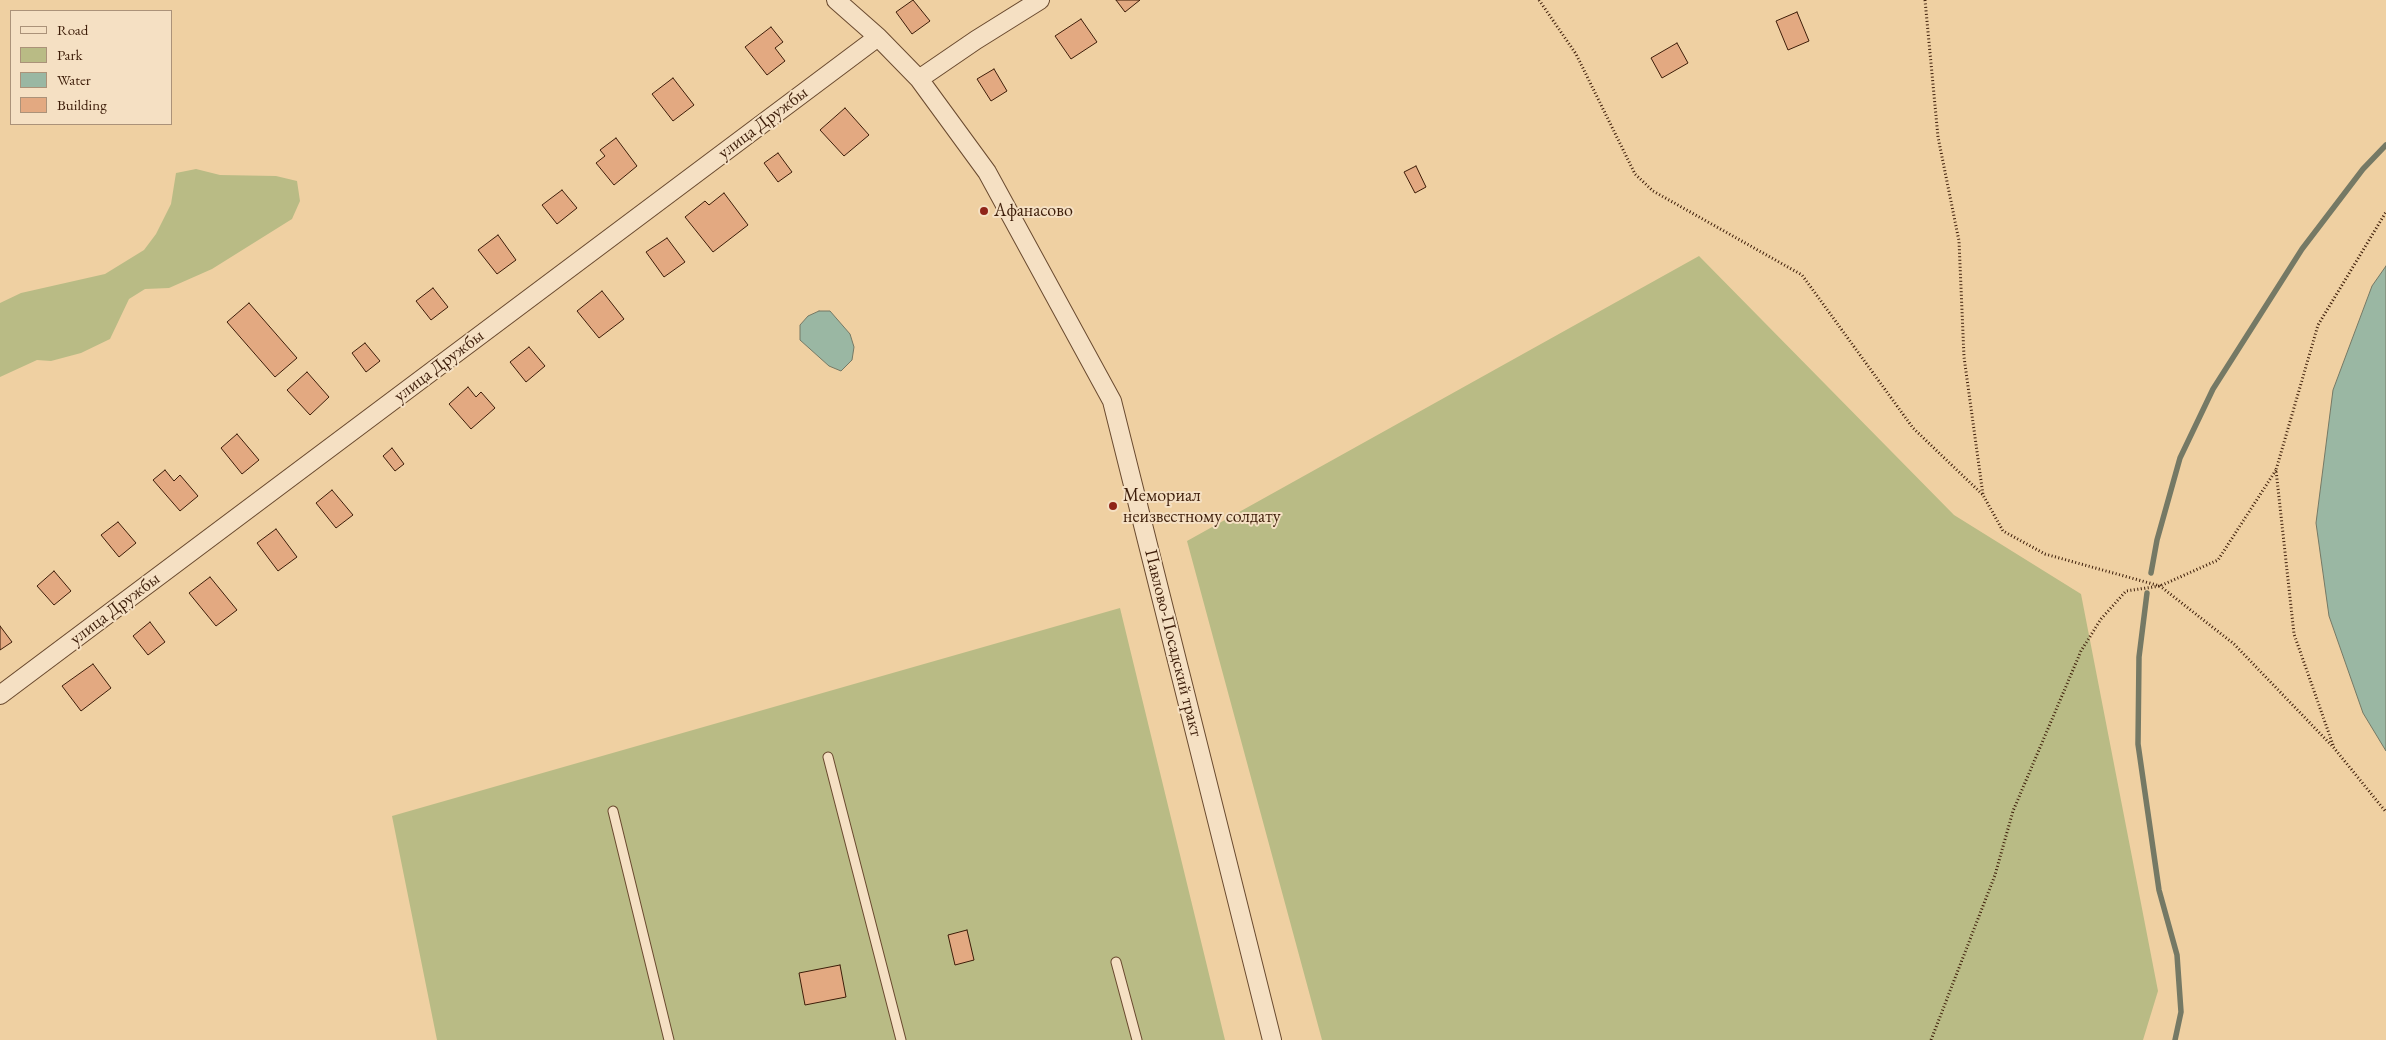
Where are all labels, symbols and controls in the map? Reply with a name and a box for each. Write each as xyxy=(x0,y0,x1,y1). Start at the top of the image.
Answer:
legend xyxy=(10,10,172,125)
text: Road xyxy=(57,20,88,39)
text: Park xyxy=(57,45,83,64)
text: Water xyxy=(57,70,91,89)
street label: улица Дружбы xyxy=(714,82,812,164)
text: Building xyxy=(57,95,107,114)
place label: Афанасово xyxy=(994,200,1073,222)
marker: Афанасово xyxy=(978,205,990,217)
street label: улица Дружбы xyxy=(390,325,488,407)
place label: Мемориал неизвестному солдату xyxy=(1123,485,1281,528)
marker: Мемориал неизвестному солдату xyxy=(1107,500,1119,512)
street label: Павлово-Посадский тракт xyxy=(1139,547,1207,739)
street label: улица Дружбы xyxy=(66,568,164,650)

